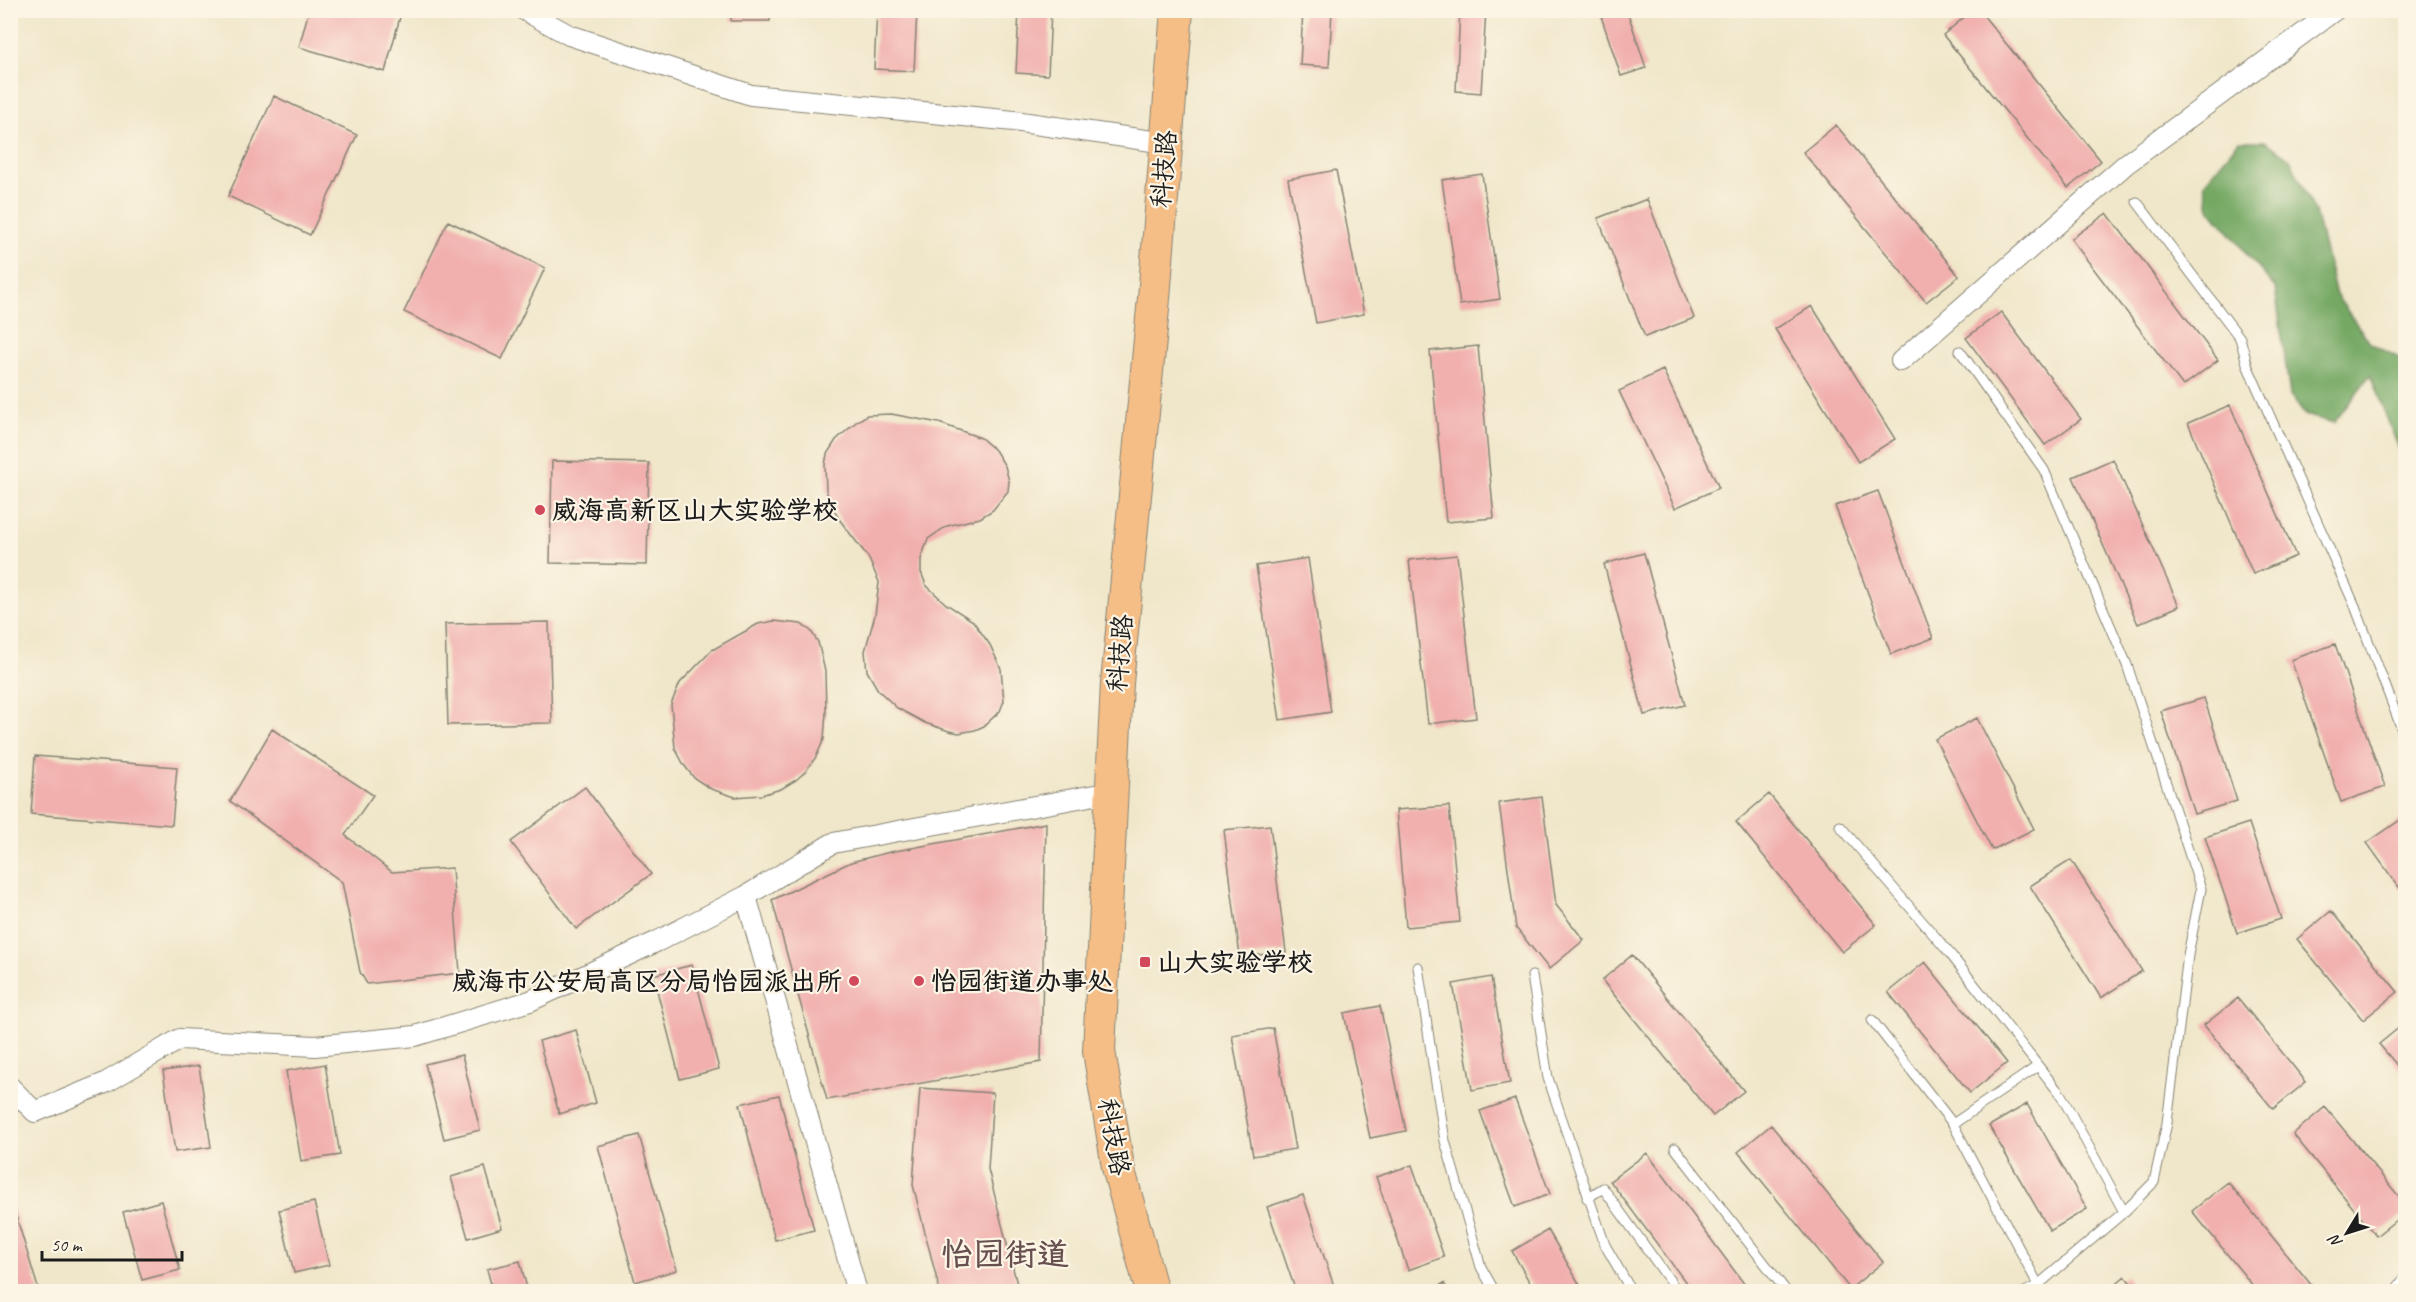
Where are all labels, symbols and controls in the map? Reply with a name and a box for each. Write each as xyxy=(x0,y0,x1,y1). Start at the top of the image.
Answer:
street label: 科技路 xyxy=(1144,129,1184,209)
place label: 威海高新区山大实验学校 xyxy=(552,494,838,527)
marker: 威海高新区山大实验学校 xyxy=(533,503,547,517)
street label: 科技路 xyxy=(1100,613,1140,693)
place label: 山大实验学校 xyxy=(1157,946,1313,979)
marker: 山大实验学校 xyxy=(1138,955,1152,969)
place label: 威海市公安局高区分局怡园派出所 xyxy=(452,965,842,998)
place label: 怡园街道办事处 xyxy=(931,965,1113,998)
marker: 威海市公安局高区分局怡园派出所 xyxy=(847,974,861,988)
marker: 怡园街道办事处 xyxy=(912,974,926,988)
street label: 科技路 xyxy=(1091,1096,1137,1178)
north arrow xyxy=(2317,1203,2377,1263)
scale bar xyxy=(42,1224,182,1262)
text: N xyxy=(2323,1229,2347,1252)
text: 50 m xyxy=(51,1234,84,1256)
district label: 怡园街道 xyxy=(941,1234,1069,1275)

